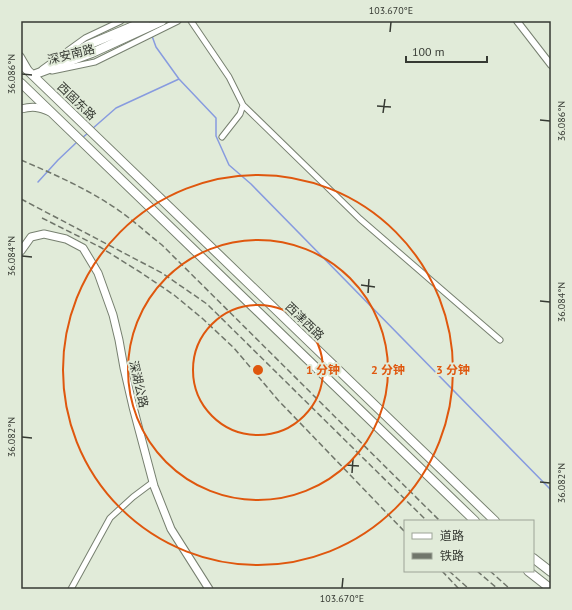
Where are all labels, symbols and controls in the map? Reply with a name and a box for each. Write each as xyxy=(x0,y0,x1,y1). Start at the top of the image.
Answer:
text: 103.670°E xyxy=(369,4,413,17)
scale bar xyxy=(406,38,487,64)
street label: 深安南路 xyxy=(46,41,96,67)
text: 100 m xyxy=(412,44,445,59)
text: 36.086°N xyxy=(5,54,18,94)
street label: 西固东路 xyxy=(55,79,99,123)
text: 36.086°N xyxy=(555,101,568,141)
text: 36.084°N xyxy=(5,236,18,276)
text: 36.084°N xyxy=(555,282,568,322)
street label: 西津西路 xyxy=(283,299,327,343)
street label: 深湖公路 xyxy=(126,359,152,409)
text: 1 分钟 xyxy=(306,362,340,377)
text: 2 分钟 xyxy=(371,362,405,377)
text: 3 分钟 xyxy=(436,362,470,377)
centre of rings xyxy=(251,363,265,377)
text: 36.082°N xyxy=(5,417,18,457)
text: 36.082°N xyxy=(555,463,568,503)
legend xyxy=(404,520,534,572)
text: 道路 xyxy=(440,528,464,543)
text: 铁路 xyxy=(440,548,464,563)
text: 103.670°E xyxy=(320,592,364,605)

